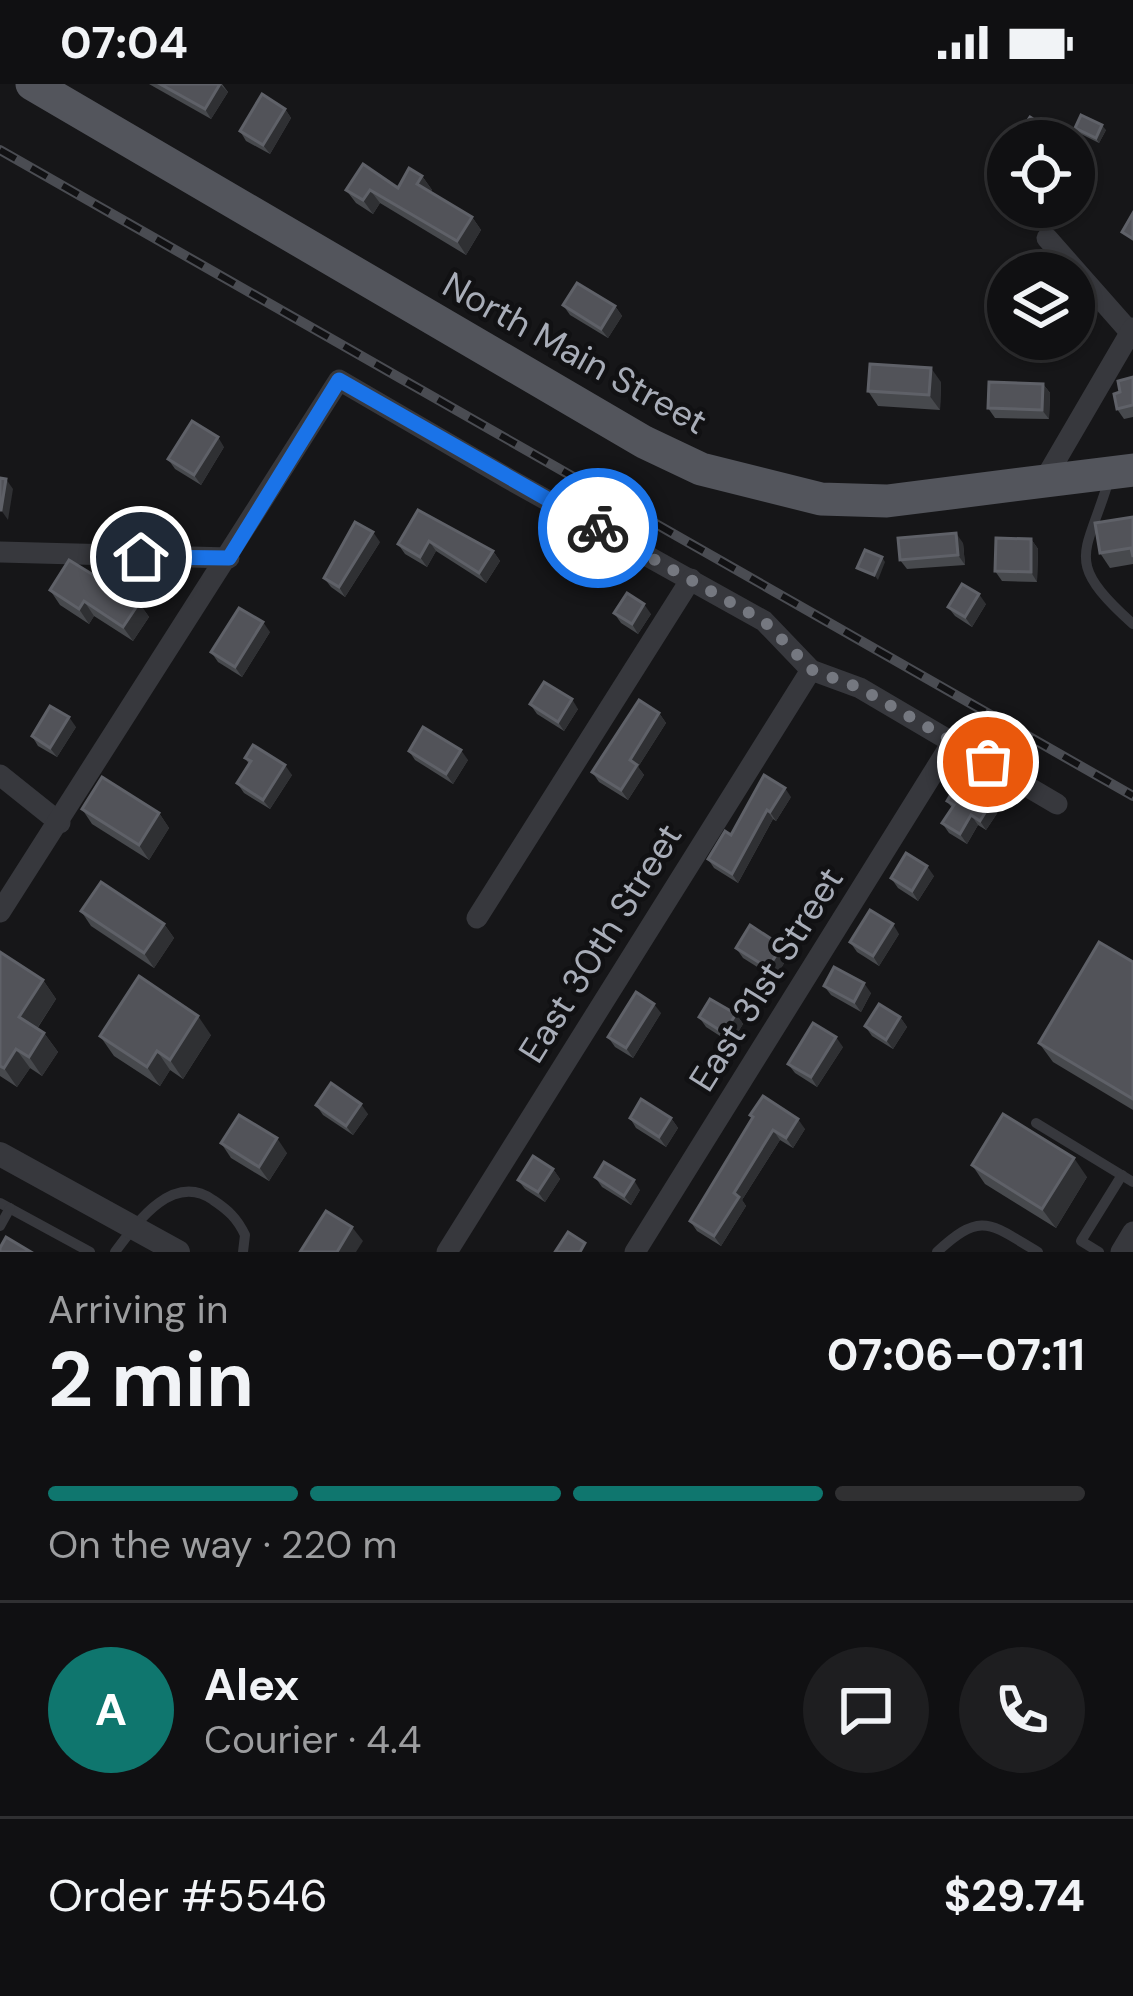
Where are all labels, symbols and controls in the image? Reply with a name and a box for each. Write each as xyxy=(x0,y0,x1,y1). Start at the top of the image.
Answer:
text: 07:04 xyxy=(60,13,188,72)
map controls xyxy=(987,120,1095,360)
button: locate xyxy=(987,120,1095,228)
button: layers xyxy=(987,252,1095,360)
street label: North Main Street xyxy=(435,261,715,445)
courier xyxy=(538,468,658,588)
icon: bike xyxy=(565,495,631,561)
pin xyxy=(90,506,192,608)
icon: home xyxy=(108,524,174,590)
pin xyxy=(937,711,1039,813)
icon: bag xyxy=(955,729,1021,795)
street label: East 30th Street xyxy=(508,815,692,1071)
street label: East 31st Street xyxy=(678,858,854,1100)
text: Arriving in xyxy=(48,1284,228,1335)
text: 07:06–07:11 xyxy=(827,1325,1085,1384)
text: 2 min xyxy=(48,1329,254,1430)
text: On the way · 220 m xyxy=(48,1519,397,1570)
button: chat xyxy=(803,1647,929,1773)
button: phone xyxy=(959,1647,1085,1773)
text: Alex xyxy=(204,1655,299,1714)
text: A xyxy=(95,1680,127,1739)
text: Courier · 4.4 xyxy=(204,1714,421,1765)
text: Order #5546 xyxy=(48,1866,328,1925)
text: $29.74 xyxy=(944,1866,1085,1925)

